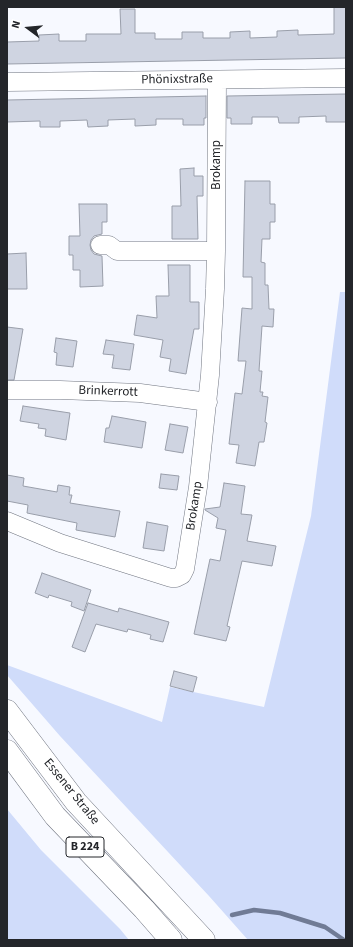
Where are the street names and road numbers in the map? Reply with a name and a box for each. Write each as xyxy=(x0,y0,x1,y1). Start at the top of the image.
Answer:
street label: Phönixstraße xyxy=(141,72,213,88)
street label: Brokamp xyxy=(209,140,225,190)
street label: Brinkerrott xyxy=(78,383,138,401)
street label: Brokamp xyxy=(183,480,207,532)
street label: Essener Straße xyxy=(40,756,102,828)
road number: B 224 xyxy=(66,837,104,857)

